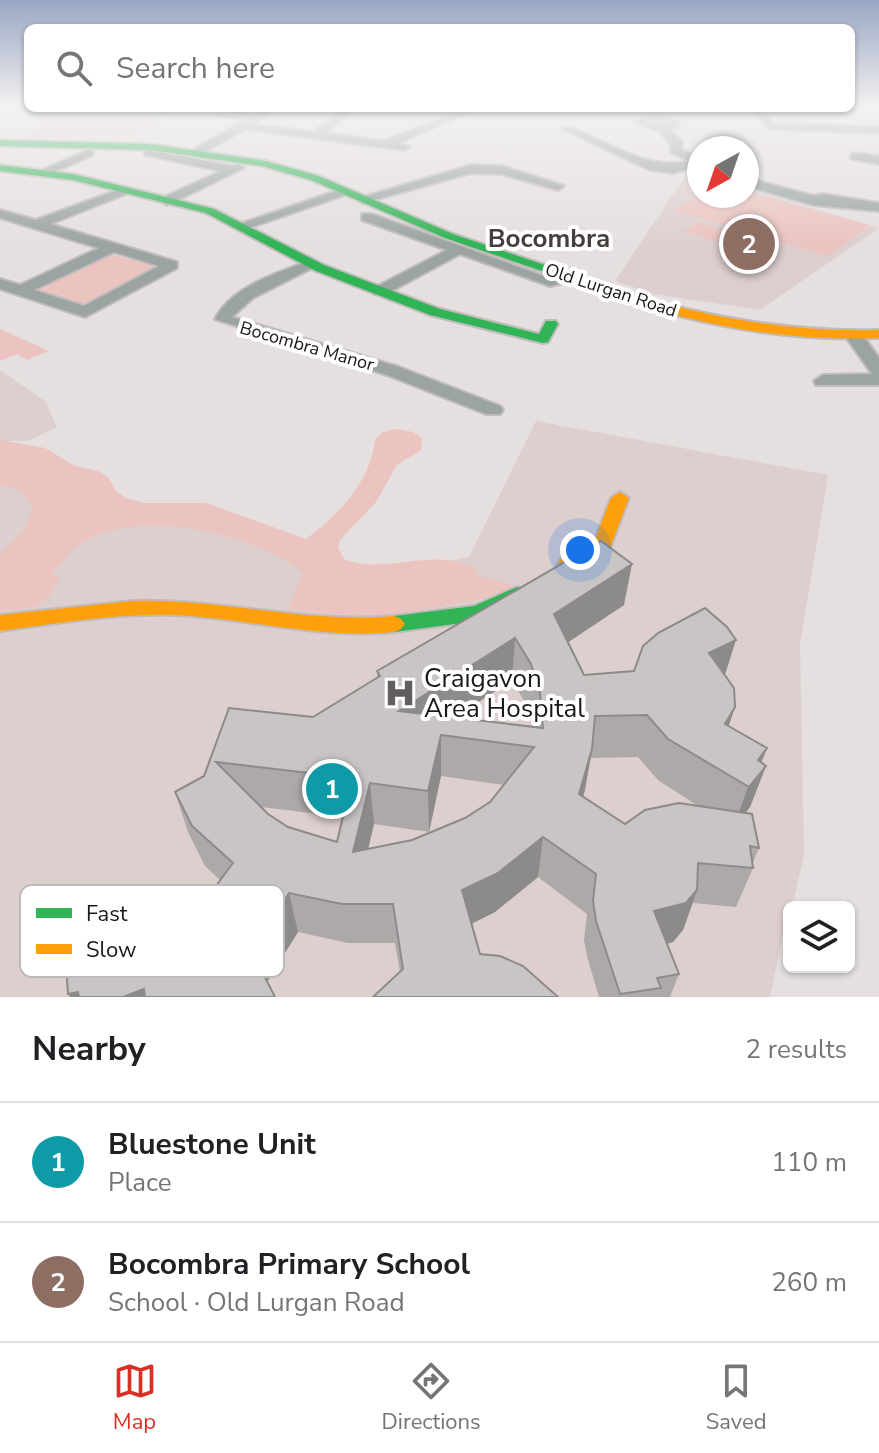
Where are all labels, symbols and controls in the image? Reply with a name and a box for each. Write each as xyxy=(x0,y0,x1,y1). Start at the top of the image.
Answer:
search box xyxy=(24,24,855,112)
icon: search xyxy=(52,46,96,90)
text: Search here xyxy=(116,48,275,89)
north arrow xyxy=(687,136,759,208)
pin: 2 xyxy=(723,214,775,274)
district label: Bocombra xyxy=(488,221,610,256)
street label: Old Lurgan Road xyxy=(542,257,680,323)
street label: Bocombra Manor xyxy=(237,315,377,377)
your location xyxy=(560,530,600,570)
place label: Craigavon Area Hospital xyxy=(424,661,585,726)
hospital icon: Craigavon Area Hospital xyxy=(383,676,417,710)
pin: 1 xyxy=(306,759,358,819)
legend xyxy=(20,885,284,977)
text: Fast xyxy=(86,899,128,929)
map controls xyxy=(783,901,855,973)
button: layers xyxy=(783,901,855,973)
text: Slow xyxy=(86,935,137,965)
text: Nearby xyxy=(32,1026,146,1072)
text: 2 results xyxy=(746,1032,847,1067)
text: Bluestone Unit xyxy=(108,1124,316,1165)
text: 1 xyxy=(50,1145,66,1180)
text: 110 m xyxy=(771,1145,847,1180)
text: Place xyxy=(108,1165,172,1200)
text: Bocombra Primary School xyxy=(108,1244,470,1285)
text: 2 xyxy=(50,1265,66,1300)
text: 260 m xyxy=(771,1265,847,1300)
text: School · Old Lurgan Road xyxy=(108,1285,405,1320)
tab: Map xyxy=(113,1359,157,1437)
tab: Directions xyxy=(382,1359,481,1437)
tab: Saved xyxy=(706,1359,766,1437)

